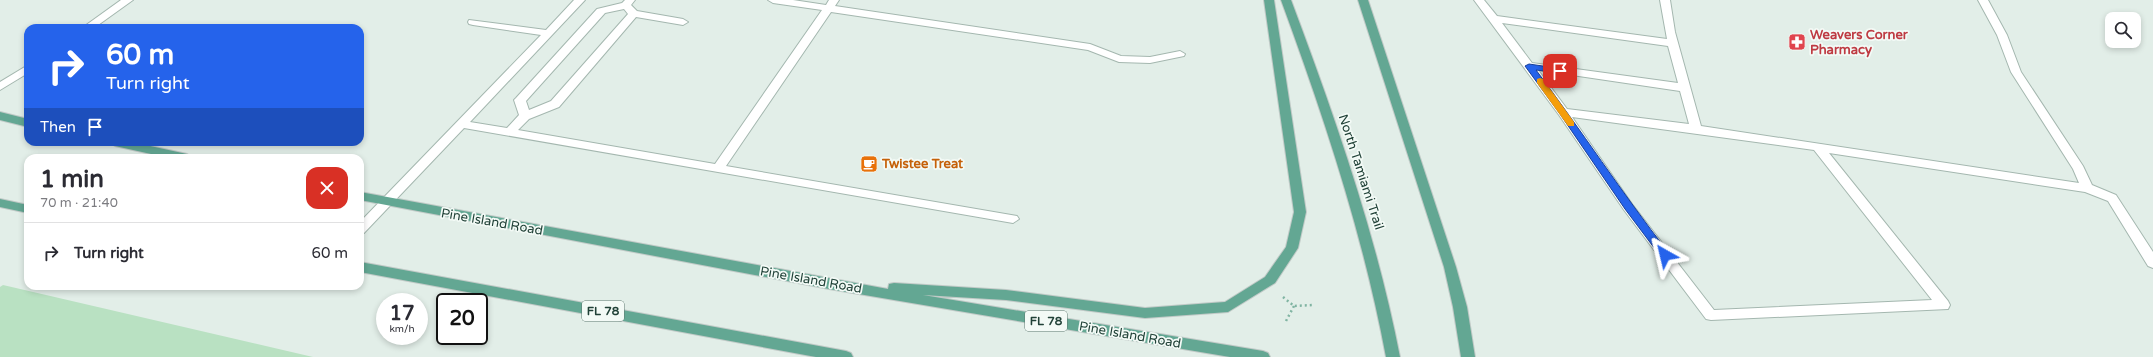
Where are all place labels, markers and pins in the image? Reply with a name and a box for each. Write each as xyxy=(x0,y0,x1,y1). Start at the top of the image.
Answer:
place label: Weavers Corner Pharmacy xyxy=(1810,27,1909,58)
pharmacy icon: Weavers Corner Pharmacy xyxy=(1787,32,1807,52)
pin xyxy=(1543,54,1577,88)
cafe icon: Twistee Treat xyxy=(859,154,879,174)
place label: Twistee Treat xyxy=(881,156,963,172)

